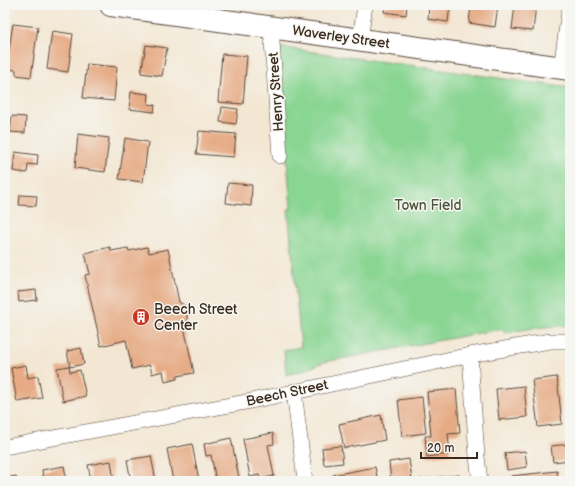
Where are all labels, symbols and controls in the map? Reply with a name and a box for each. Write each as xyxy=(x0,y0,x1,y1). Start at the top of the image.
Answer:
street label: Waverley Street xyxy=(291,22,392,52)
street label: Henry Street xyxy=(265,51,287,132)
park label: Town Field xyxy=(395,197,461,214)
place label: Beech Street Center xyxy=(154,301,238,334)
building icon: Beech Street Center xyxy=(131,307,151,327)
street label: Beech Street xyxy=(244,376,330,410)
scale bar xyxy=(421,434,477,460)
text: 20 m xyxy=(427,441,454,456)

